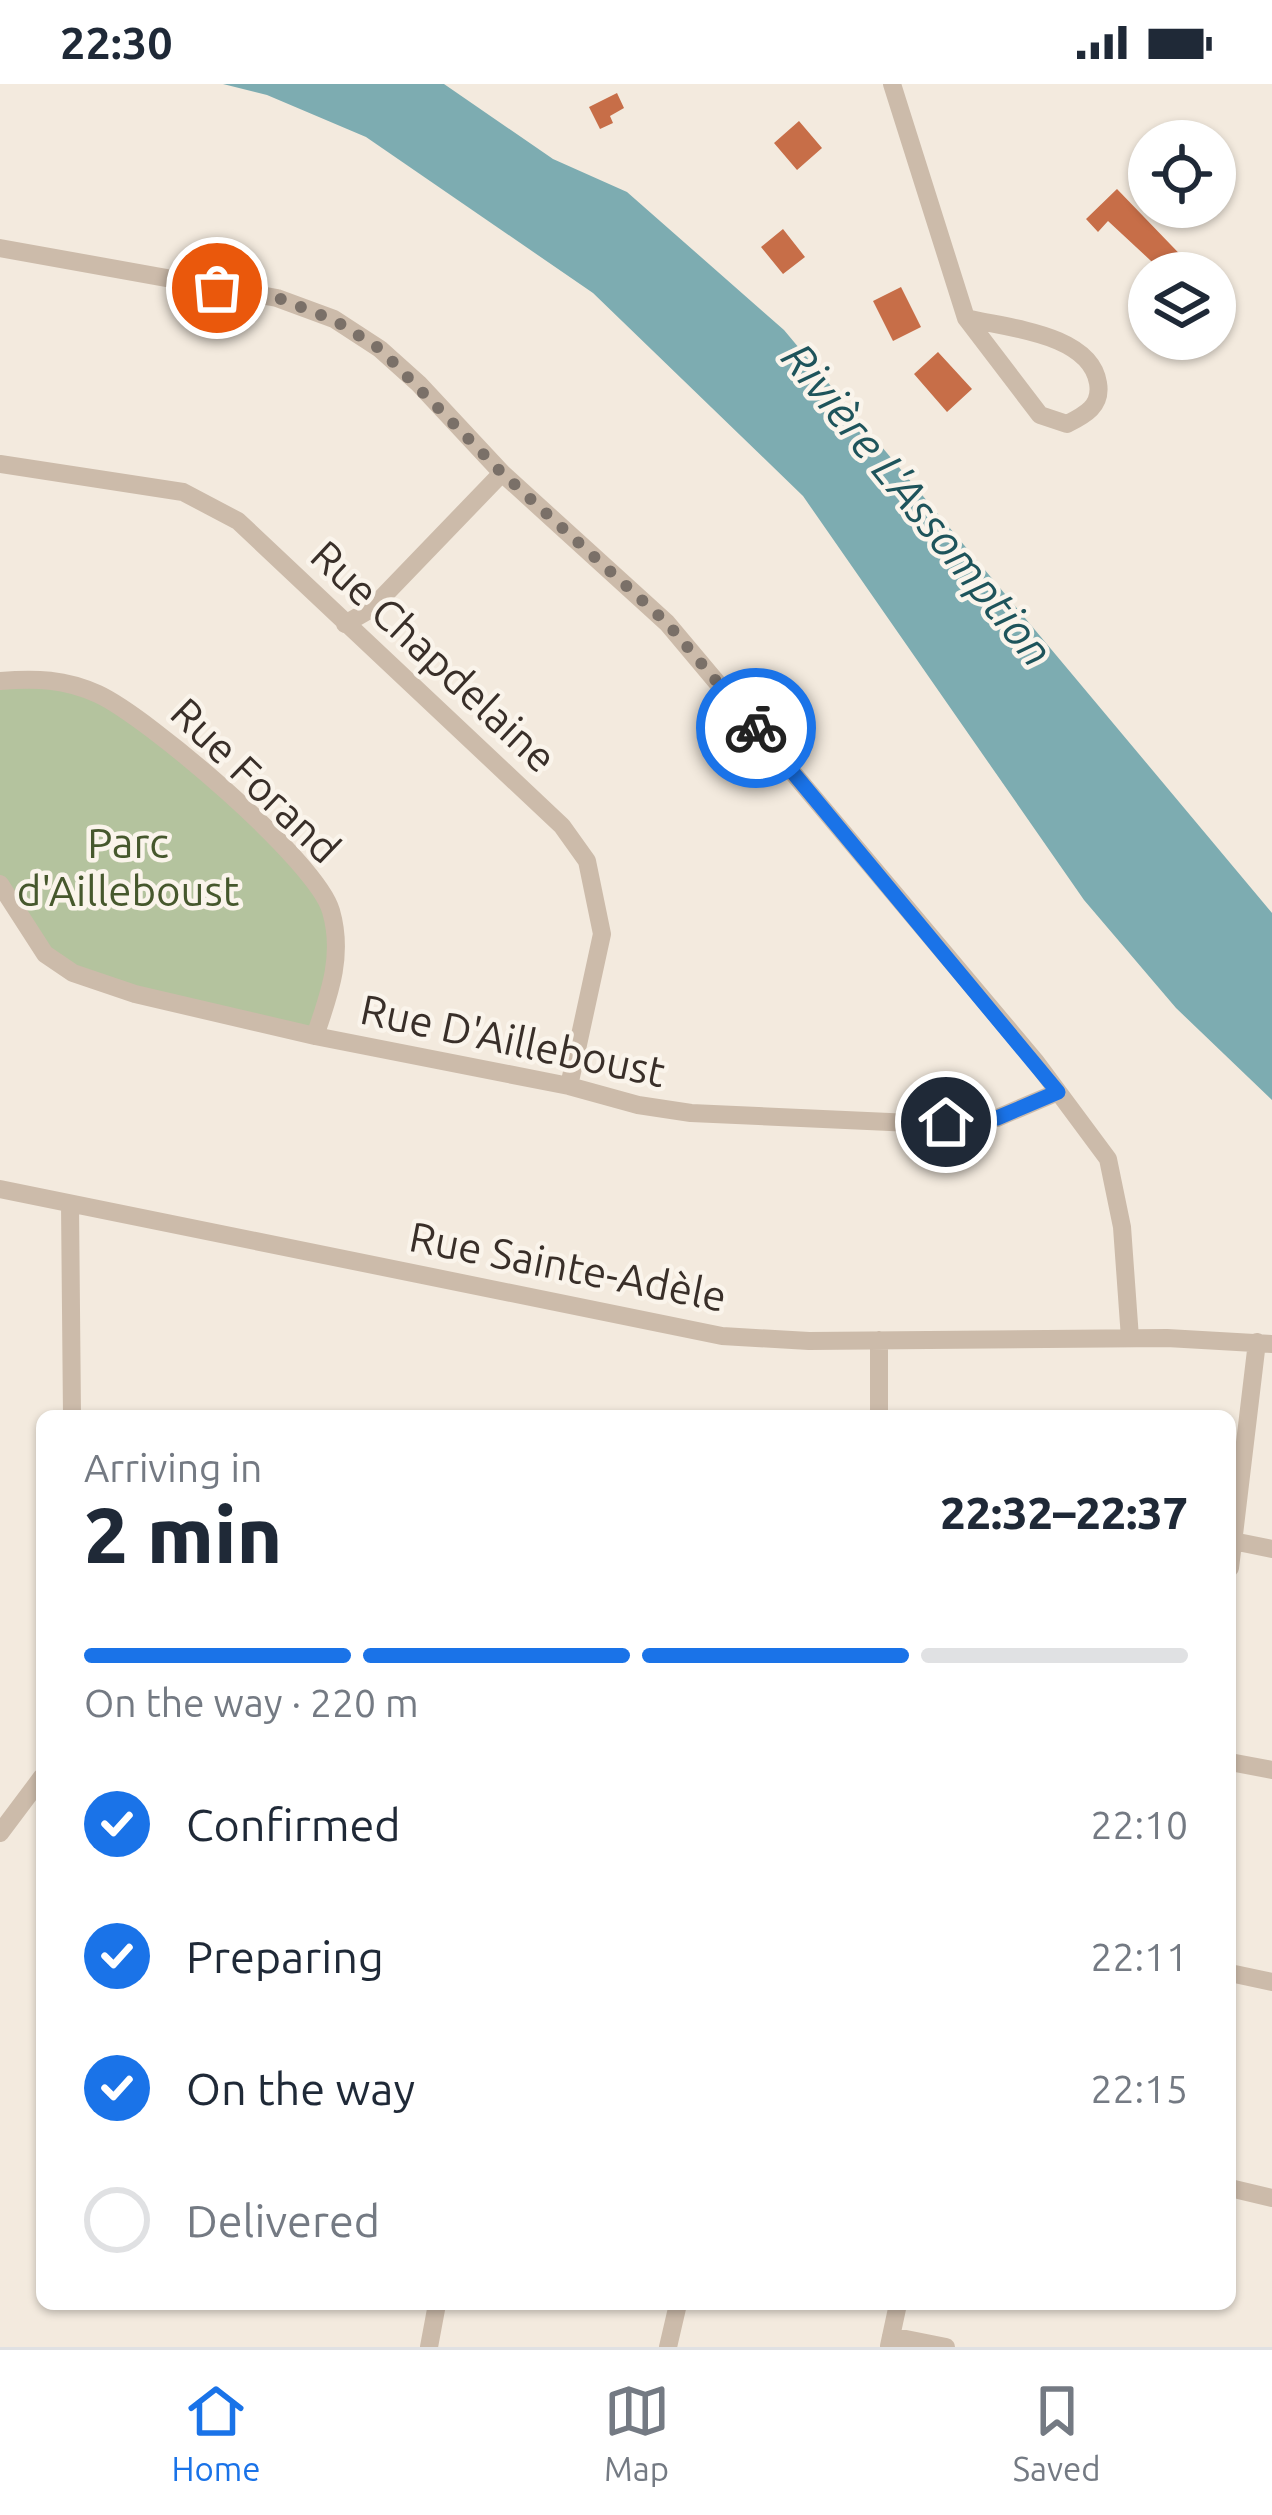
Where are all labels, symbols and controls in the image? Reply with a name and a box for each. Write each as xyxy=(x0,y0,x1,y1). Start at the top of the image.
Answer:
text: 22:30 xyxy=(60,17,173,68)
map controls xyxy=(1128,120,1236,360)
button: locate xyxy=(1128,120,1236,228)
pin xyxy=(166,237,268,339)
button: layers xyxy=(1128,252,1236,360)
icon: bag xyxy=(184,255,250,321)
water label: Rivière L'Assomption xyxy=(772,332,1064,676)
street label: Rue Chapdelaine xyxy=(302,531,566,781)
courier xyxy=(696,668,816,788)
street label: Rue Forand xyxy=(162,688,350,872)
icon: bike xyxy=(723,695,789,761)
park label: Parc d'Ailleboust xyxy=(17,819,239,914)
street label: Rue D'Ailleboust xyxy=(356,985,670,1095)
pin xyxy=(895,1071,997,1173)
icon: home xyxy=(913,1089,979,1155)
street label: Rue Sainte-Adèle xyxy=(406,1212,730,1320)
text: Arriving in xyxy=(84,1446,262,1489)
text: 22:32–22:37 xyxy=(940,1487,1188,1538)
text: 2 min xyxy=(84,1490,282,1578)
text: On the way · 220 m xyxy=(84,1681,419,1724)
icon: check xyxy=(84,1791,150,1857)
text: Confirmed xyxy=(186,1799,401,1850)
text: 22:10 xyxy=(1090,1803,1188,1846)
icon: check xyxy=(84,1923,150,1989)
text: Preparing xyxy=(186,1931,384,1982)
text: 22:11 xyxy=(1090,1935,1188,1978)
icon: check xyxy=(84,2055,150,2121)
text: On the way xyxy=(186,2063,415,2114)
text: 22:15 xyxy=(1090,2067,1188,2110)
text: Delivered xyxy=(186,2195,380,2246)
tab: Home xyxy=(172,2378,261,2487)
tab: Map xyxy=(604,2378,670,2487)
tab: Saved xyxy=(1013,2378,1100,2487)

